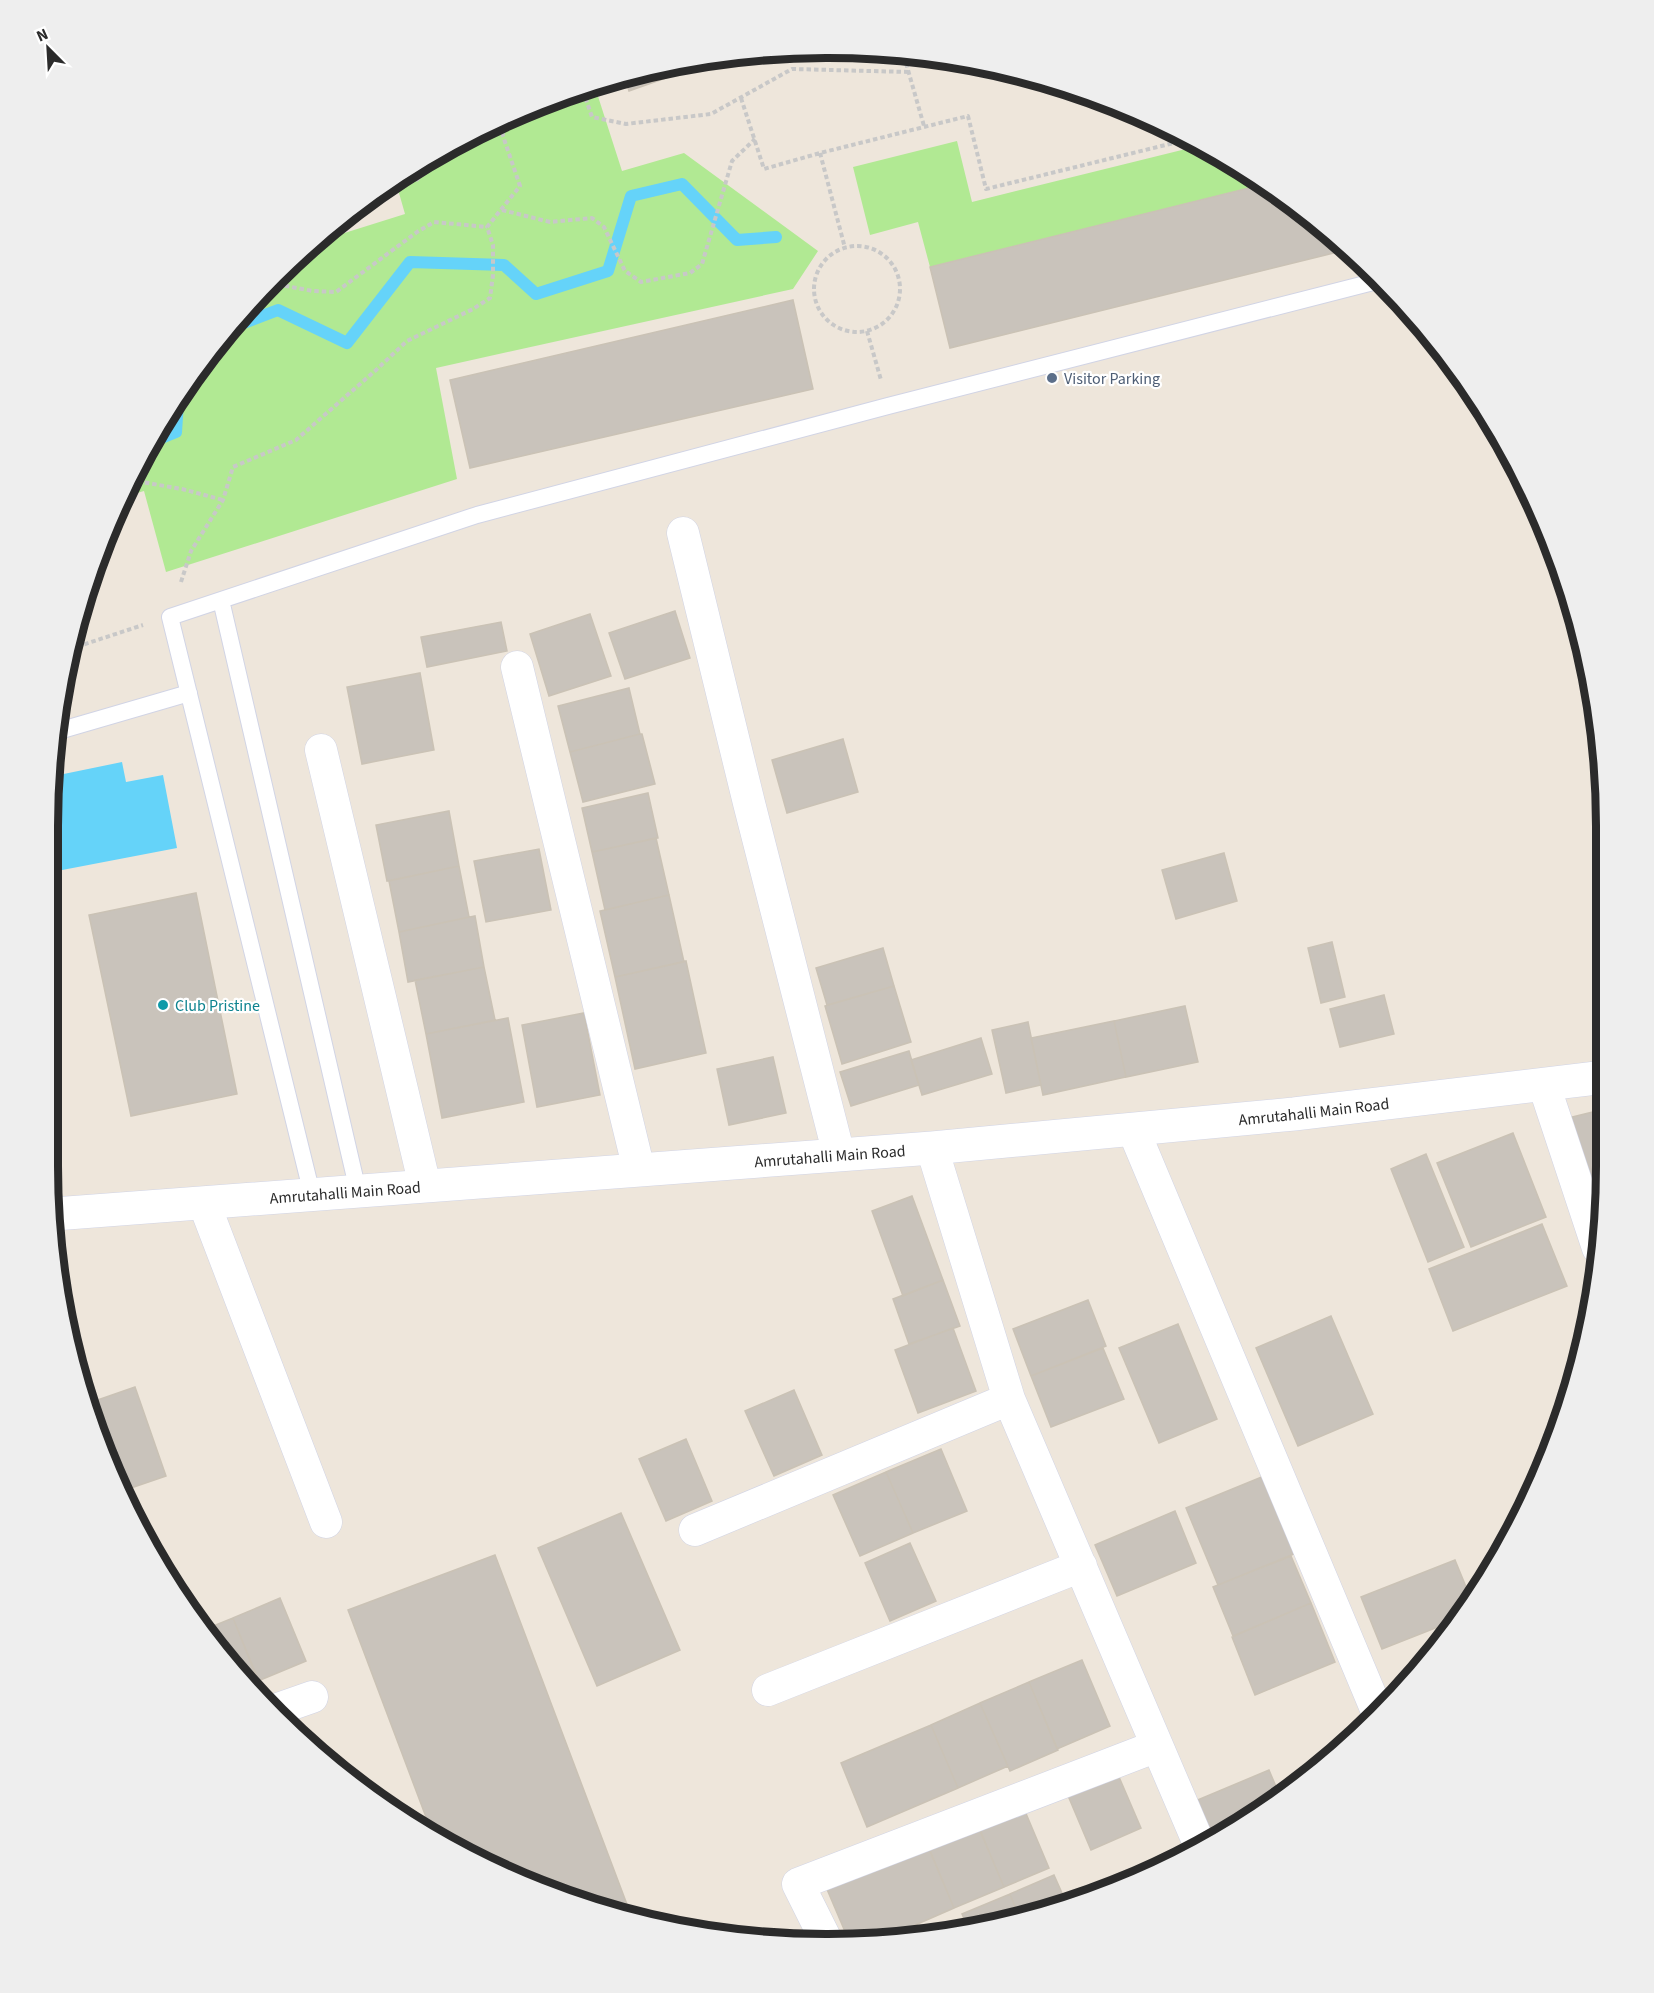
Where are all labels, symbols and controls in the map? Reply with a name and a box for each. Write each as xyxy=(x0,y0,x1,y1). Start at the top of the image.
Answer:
north arrow xyxy=(18,18,78,78)
text: N xyxy=(33,23,52,47)
place label: Visitor Parking xyxy=(1064,368,1160,390)
marker: Visitor Parking xyxy=(1045,371,1059,385)
place label: Club Pristine xyxy=(175,995,260,1017)
marker: Club Pristine xyxy=(156,998,170,1012)
street label: Amrutahalli Main Road xyxy=(1237,1093,1390,1131)
street label: Amrutahalli Main Road xyxy=(754,1140,906,1173)
street label: Amrutahalli Main Road xyxy=(269,1176,422,1210)

